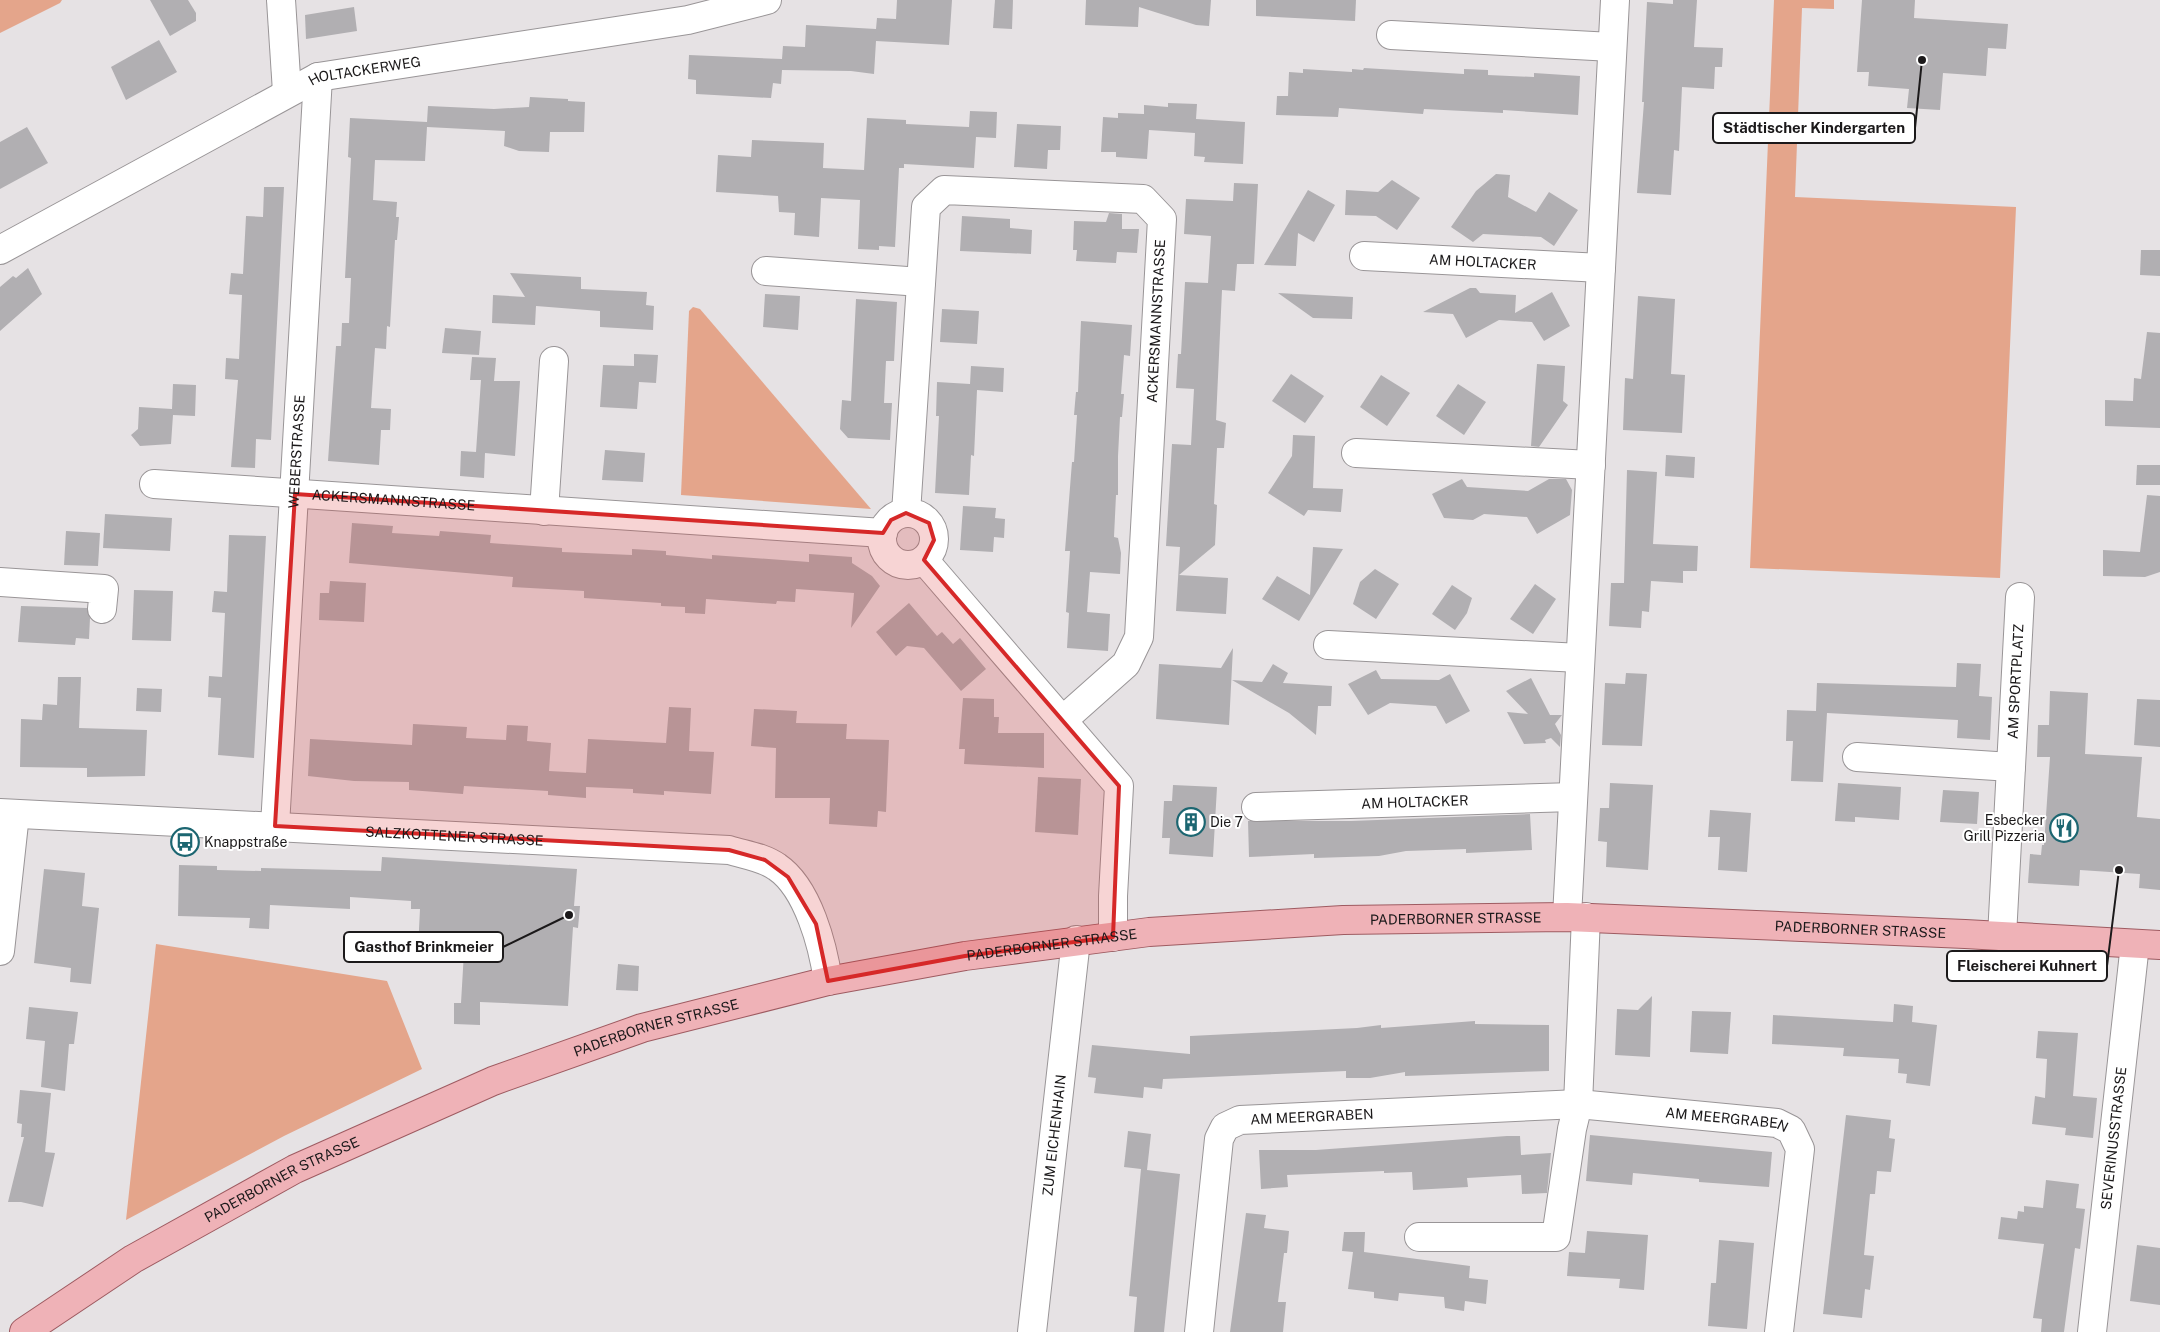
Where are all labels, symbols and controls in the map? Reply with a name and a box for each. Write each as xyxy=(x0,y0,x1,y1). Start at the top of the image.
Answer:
street label: HOLTACKERWEG xyxy=(306,53,422,89)
callout: Städtischer Kindergarten xyxy=(1713,113,1915,143)
text: Städtischer Kindergarten xyxy=(1723,119,1905,136)
street label: ACKERSMANNSTRASSE xyxy=(1144,239,1168,403)
street label: AM HOLTACKER xyxy=(1429,251,1537,273)
street label: WEBERSTRASSE xyxy=(285,394,308,509)
street label: ACKERSMANNSTRASSE xyxy=(311,487,476,514)
street label: AM SPORTPLATZ xyxy=(2004,623,2027,739)
street label: AM HOLTACKER xyxy=(1361,792,1469,812)
building icon: Die 7 xyxy=(1176,807,1206,837)
place label: Esbecker Grill Pizzeria xyxy=(1963,812,2045,844)
restaurant icon: Esbecker Grill Pizzeria xyxy=(2049,813,2079,843)
place label: Die 7 xyxy=(1210,814,1243,830)
street label: SALZKOTTENER STRASSE xyxy=(365,824,544,849)
bus stop icon: Knappstraße xyxy=(170,827,200,857)
place label: Knappstraße xyxy=(204,834,288,850)
street label: PADERBORNER STRASSE xyxy=(1370,909,1542,928)
street label: PADERBORNER STRASSE xyxy=(1774,918,1946,941)
street label: PADERBORNER STRASSE xyxy=(966,926,1138,964)
callout: Gasthof Brinkmeier xyxy=(344,932,503,962)
text: Gasthof Brinkmeier xyxy=(354,938,494,955)
callout: Fleischerei Kuhnert xyxy=(1947,951,2107,981)
text: Fleischerei Kuhnert xyxy=(1957,957,2097,974)
street label: PADERBORNER STRASSE xyxy=(571,996,740,1060)
street label: SEVERINUSSTRASSE xyxy=(2098,1066,2129,1211)
street label: ZUM EICHENHAIN xyxy=(1039,1074,1069,1197)
street label: AM MEERGRABEN xyxy=(1665,1104,1791,1135)
street label: AM MEERGRABEN xyxy=(1250,1106,1374,1128)
street label: PADERBORNER STRASSE xyxy=(202,1134,362,1226)

